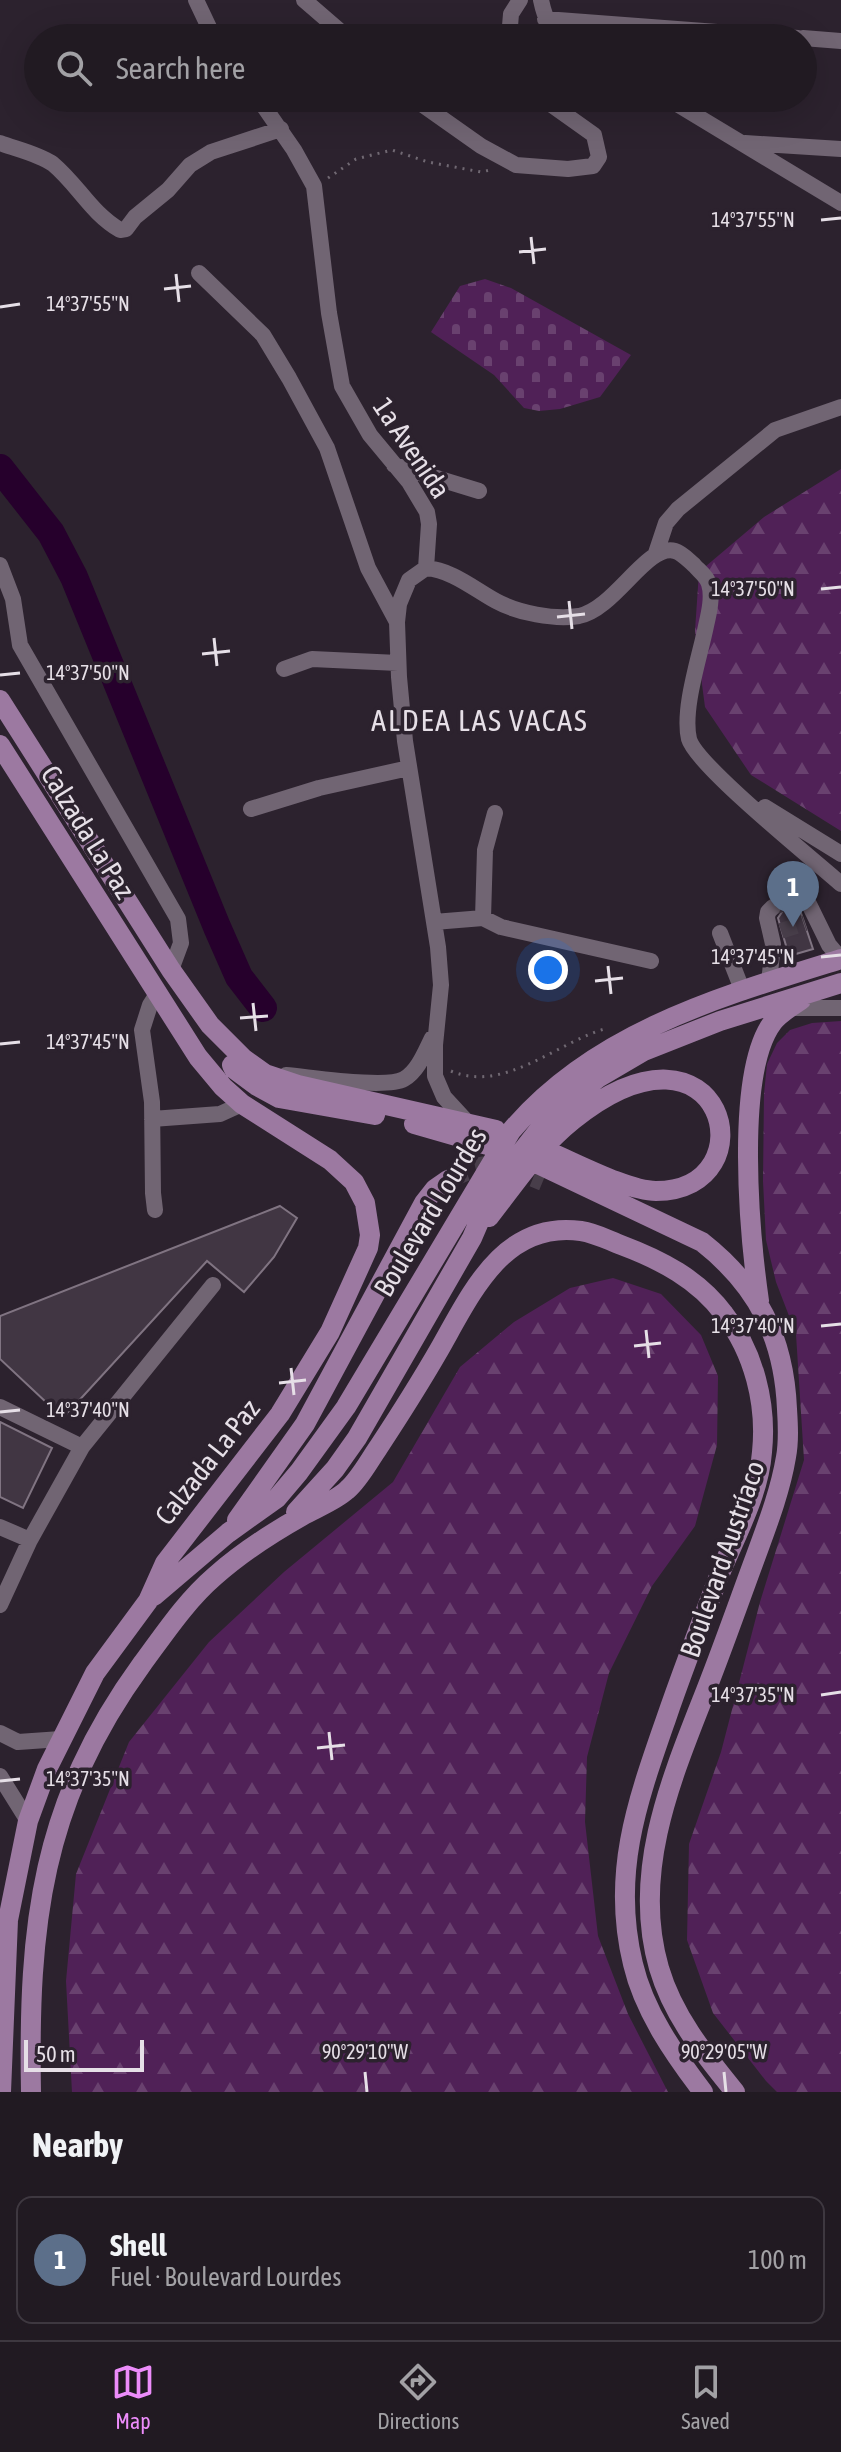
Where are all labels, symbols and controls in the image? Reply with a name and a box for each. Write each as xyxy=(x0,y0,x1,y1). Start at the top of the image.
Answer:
search box xyxy=(24,24,817,112)
icon: search xyxy=(52,46,96,90)
text: Search here xyxy=(116,51,245,85)
text: 14°37'55"N xyxy=(711,208,795,231)
text: 14°37'55"N xyxy=(46,292,130,315)
street label: 1a Avenida xyxy=(367,392,457,504)
text: 14°37'50"N xyxy=(711,577,795,600)
text: 14°37'50"N xyxy=(46,661,130,684)
district label: ALDEA LAS VACAS xyxy=(371,703,589,737)
street label: Calzada La Paz xyxy=(35,760,141,904)
pin: 1 xyxy=(767,861,819,927)
text: 14°37'45"N xyxy=(711,945,795,968)
your location xyxy=(528,950,568,990)
text: 14°37'45"N xyxy=(46,1030,130,1053)
street label: Boulevard Lourdes xyxy=(367,1122,493,1302)
text: 14°37'40"N xyxy=(711,1314,795,1337)
street label: Calzada La Paz xyxy=(148,1393,266,1531)
text: 14°37'40"N xyxy=(46,1398,130,1421)
street label: Boulevard Austríaco xyxy=(673,1457,771,1661)
text: 14°37'35"N xyxy=(711,1683,795,1706)
text: 14°37'35"N xyxy=(46,1767,130,1790)
scale bar xyxy=(24,2036,144,2072)
text: 90°29'10"W xyxy=(322,2040,409,2063)
text: 90°29'05"W xyxy=(681,2040,768,2063)
text: 50 m xyxy=(36,2041,76,2067)
text: Nearby xyxy=(32,2125,123,2164)
text: Shell xyxy=(110,2228,167,2262)
text: 1 xyxy=(54,2245,66,2275)
text: 100 m xyxy=(748,2245,807,2275)
text: Fuel · Boulevard Lourdes xyxy=(110,2262,341,2292)
tab: Map xyxy=(111,2360,155,2434)
tab: Directions xyxy=(377,2360,459,2434)
tab: Saved xyxy=(681,2360,730,2434)

